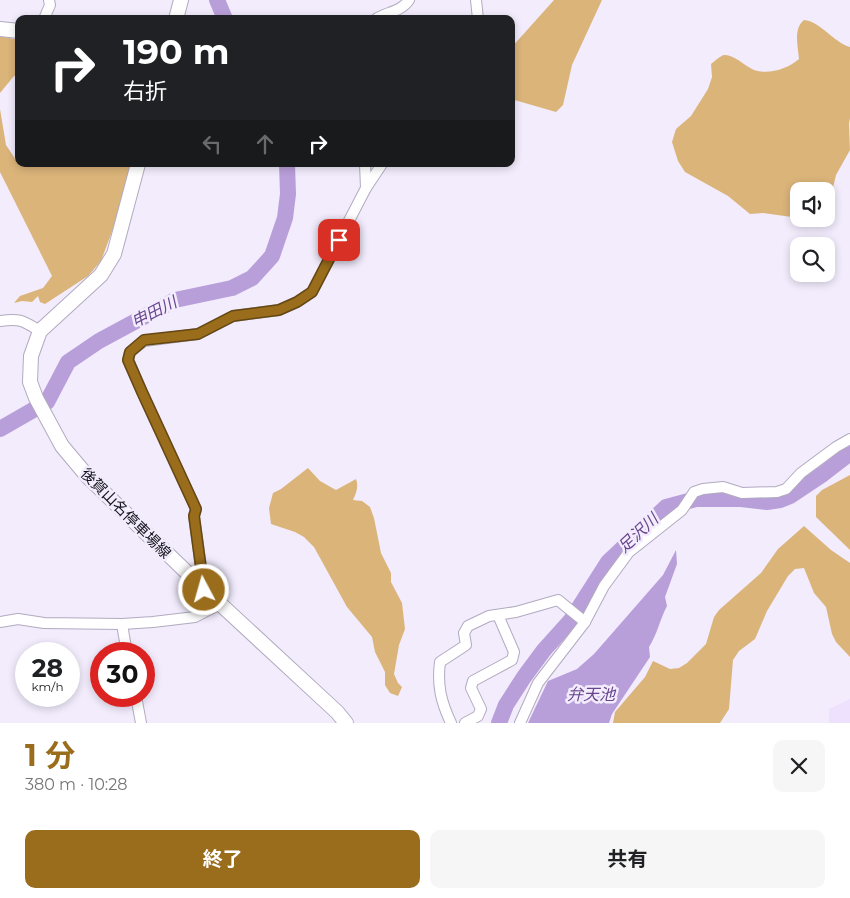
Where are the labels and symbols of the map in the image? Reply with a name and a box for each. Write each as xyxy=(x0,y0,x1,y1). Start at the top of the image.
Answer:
pin xyxy=(318,219,360,261)
water label: 申田川 xyxy=(128,292,181,331)
street label: 後賀山名停車場線 xyxy=(77,464,175,562)
water label: 足沢川 xyxy=(614,508,663,556)
position arrow xyxy=(177,563,229,615)
speed limit sign: 30 xyxy=(90,642,155,707)
water label: 弁天池 xyxy=(567,685,617,704)

